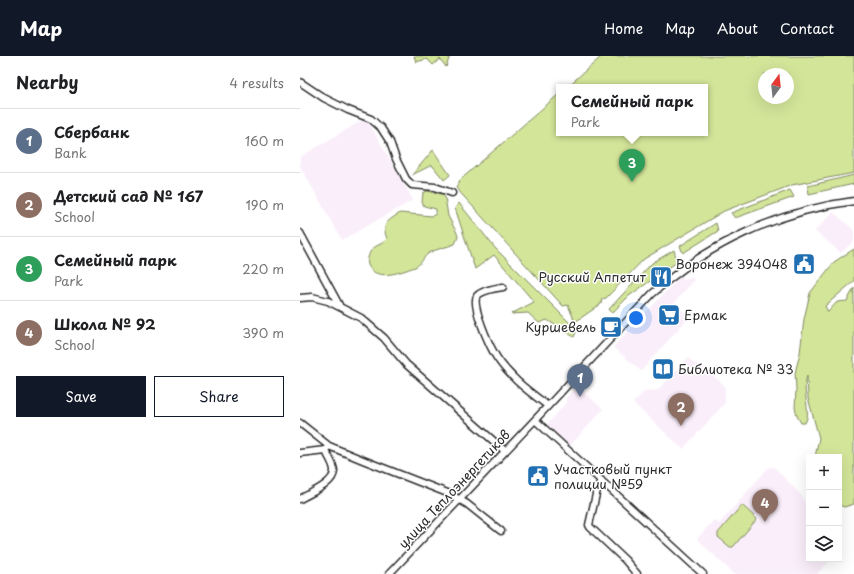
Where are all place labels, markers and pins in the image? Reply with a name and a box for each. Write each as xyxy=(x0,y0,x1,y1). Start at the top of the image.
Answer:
pin: 3 xyxy=(619,149,645,182)
public building icon: Воронеж 394048 xyxy=(791,251,817,277)
place label: Воронеж 394048 xyxy=(675,254,788,273)
restaurant icon: Русский Аппетит xyxy=(648,264,674,290)
place label: Русский Аппетит xyxy=(539,267,647,286)
supermarket icon: Ермак xyxy=(656,302,682,328)
place label: Ермак xyxy=(684,305,727,324)
cafe icon: Куршевель xyxy=(598,314,624,340)
place label: Куршевель xyxy=(525,317,596,336)
library icon: Библиотека № 33 xyxy=(650,356,676,382)
place label: Библиотека № 33 xyxy=(678,359,794,378)
pin: 1 xyxy=(567,364,593,397)
pin: 2 xyxy=(668,393,694,426)
place label: Участковый пункт полиции №59 xyxy=(554,459,673,493)
public building icon: Участковый пункт полиции №59 xyxy=(525,463,551,489)
pin: 4 xyxy=(752,489,778,522)

